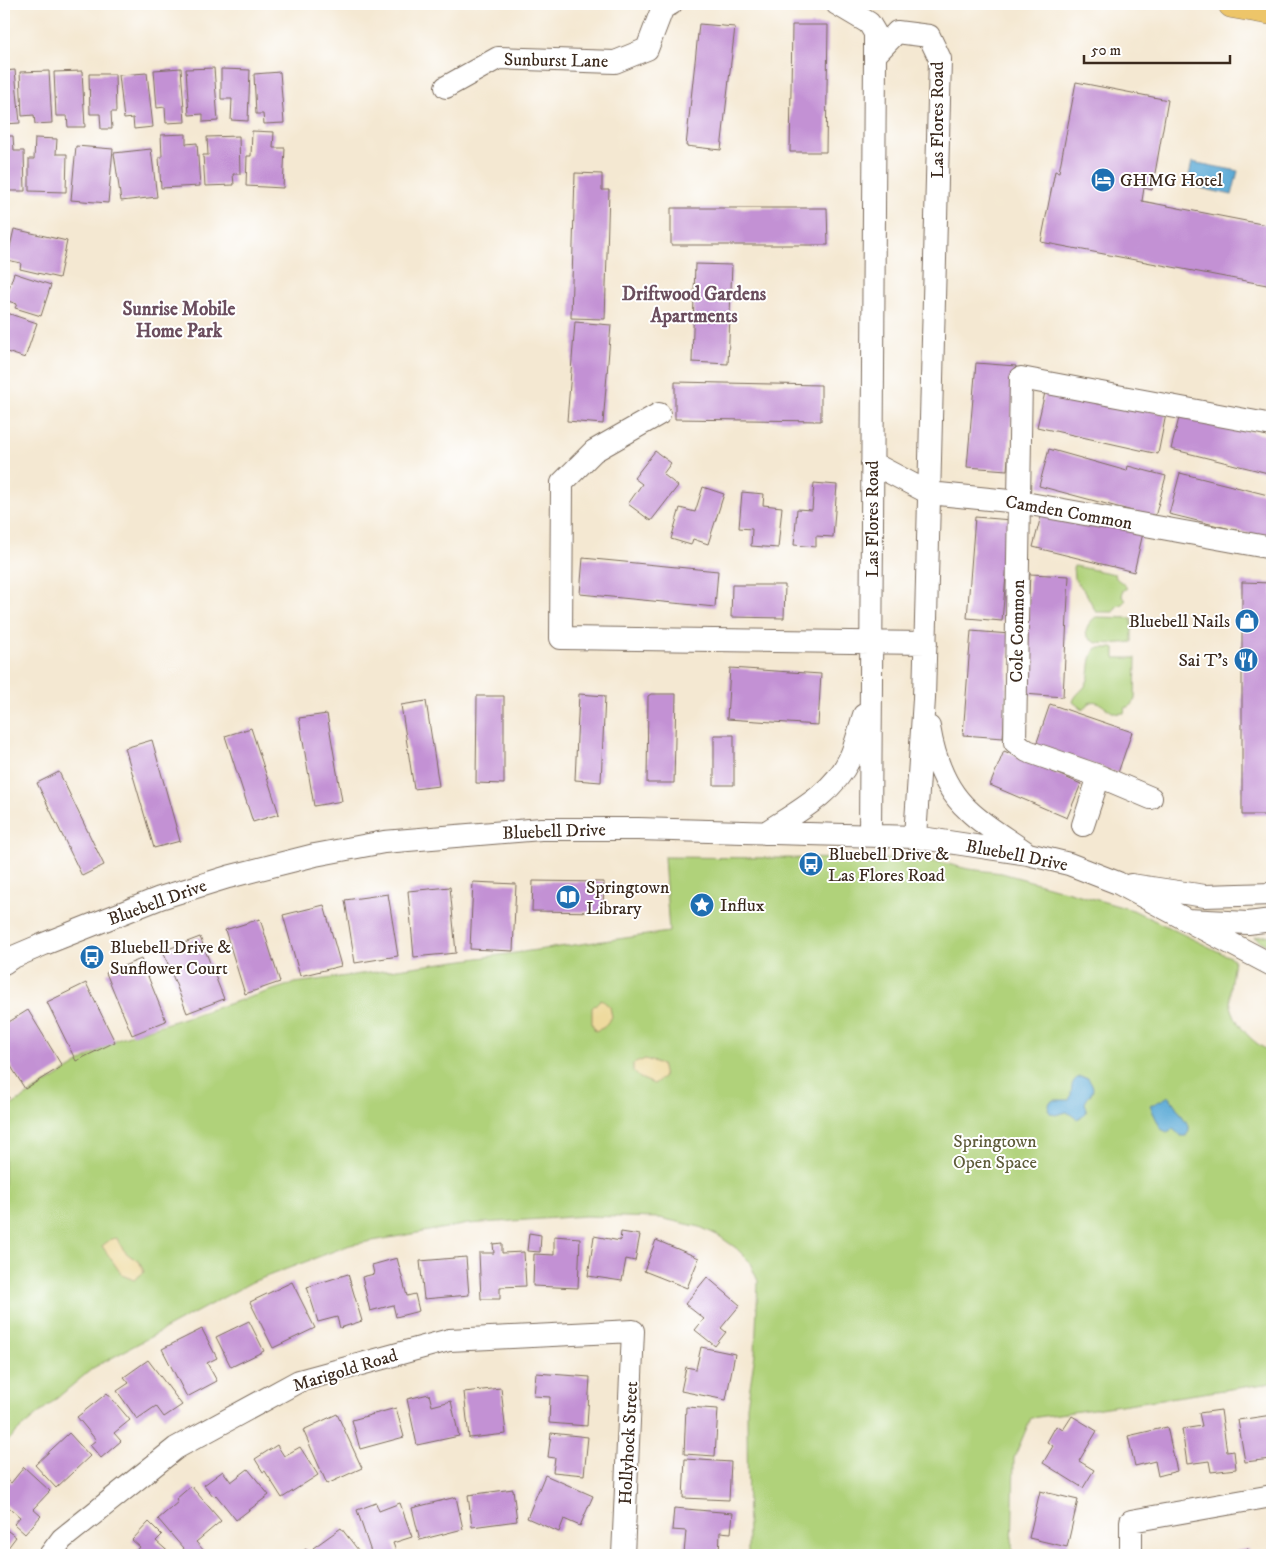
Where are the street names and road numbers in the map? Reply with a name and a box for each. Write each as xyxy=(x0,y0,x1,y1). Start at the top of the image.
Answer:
street label: Sunburst Lane xyxy=(504,49,608,73)
street label: Las Flores Road xyxy=(927,62,949,178)
street label: Las Flores Road xyxy=(862,461,884,577)
street label: Camden Common xyxy=(1004,491,1135,535)
street label: Cole Common xyxy=(1006,579,1030,683)
street label: Bluebell Drive xyxy=(502,819,606,845)
street label: Bluebell Drive xyxy=(964,835,1070,877)
street label: Bluebell Drive xyxy=(105,875,210,931)
street label: Marigold Road xyxy=(290,1345,400,1397)
street label: Hollyhock Street xyxy=(615,1380,643,1505)

